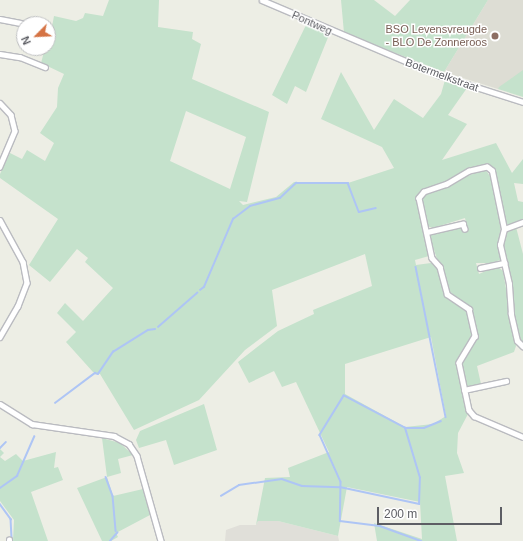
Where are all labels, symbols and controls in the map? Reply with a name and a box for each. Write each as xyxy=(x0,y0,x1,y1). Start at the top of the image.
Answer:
street label: Pontweg xyxy=(290,8,334,38)
north arrow xyxy=(16,16,56,56)
place label: BSO Levensvreugde - BLO De Zonneroos xyxy=(385,23,487,49)
marker: BSO Levensvreugde - BLO De Zonneroos xyxy=(490,31,500,41)
text: N xyxy=(19,34,33,47)
street label: Botermelkstraat xyxy=(404,56,480,94)
scale bar xyxy=(379,499,504,525)
text: 200 m xyxy=(384,507,417,521)

